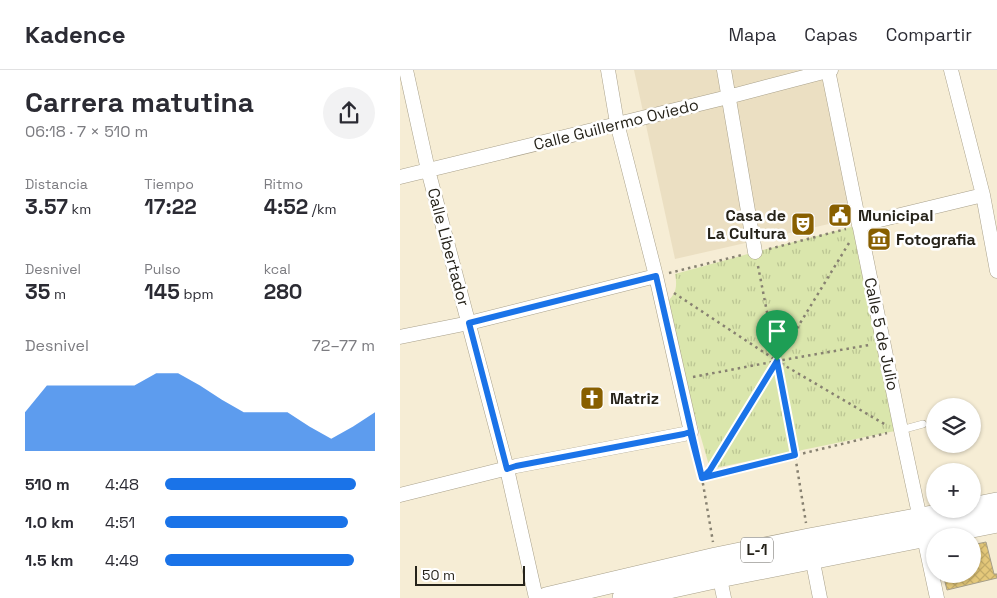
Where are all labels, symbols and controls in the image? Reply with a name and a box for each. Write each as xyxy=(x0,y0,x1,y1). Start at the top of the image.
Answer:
text: Kadence xyxy=(25,19,126,50)
text: Mapa xyxy=(728,23,776,46)
text: Capas xyxy=(804,23,858,46)
text: Compartir xyxy=(886,23,972,46)
text: Carrera matutina xyxy=(25,84,254,120)
button: share xyxy=(323,87,375,139)
street label: Calle Guillermo Oviedo xyxy=(531,94,701,155)
text: 06:18 · 7 × 510 m xyxy=(25,121,148,142)
text: Distancia xyxy=(25,175,88,193)
text: Tiempo xyxy=(144,175,194,193)
text: Ritmo xyxy=(264,175,303,193)
street label: Calle Libertador xyxy=(423,186,474,309)
text: 3.57 xyxy=(25,193,68,220)
text: 17:22 xyxy=(144,193,197,220)
text: 4:52 xyxy=(264,193,308,220)
text: km xyxy=(68,200,91,218)
text: /km xyxy=(308,200,337,218)
public building icon: Municipal xyxy=(827,202,853,228)
place label: Casa de La Cultura xyxy=(707,205,786,244)
place label: Municipal xyxy=(858,205,933,226)
theatre icon: Casa de La Cultura xyxy=(790,211,816,237)
museum icon: Fotografia xyxy=(866,226,892,252)
place label: Fotografia xyxy=(896,229,976,250)
text: Desnivel xyxy=(25,260,81,278)
text: Pulso xyxy=(144,260,181,278)
text: kcal xyxy=(264,260,291,278)
street label: Calle 5 de Julio xyxy=(859,276,904,393)
text: 35 xyxy=(25,278,50,305)
text: 145 xyxy=(144,278,180,305)
text: 280 xyxy=(264,278,302,305)
text: m xyxy=(50,285,66,303)
text: bpm xyxy=(180,285,213,303)
pin xyxy=(756,310,798,361)
icon: arrive xyxy=(763,317,791,345)
text: Desnivel xyxy=(25,335,89,356)
text: 72–77 m xyxy=(312,335,375,356)
church icon: Matriz xyxy=(579,385,605,411)
place label: Matriz xyxy=(610,388,659,409)
map controls xyxy=(926,398,981,583)
button: layers xyxy=(926,398,981,453)
button: + xyxy=(926,463,981,518)
text: 510 m xyxy=(25,474,70,495)
text: 4:48 xyxy=(105,474,139,495)
text: 1.0 km xyxy=(25,512,74,533)
text: 4:51 xyxy=(105,512,135,533)
button: − xyxy=(926,528,981,583)
road number: L-1 xyxy=(741,538,773,562)
text: 1.5 km xyxy=(25,550,73,571)
text: 4:49 xyxy=(105,550,139,571)
scale bar xyxy=(415,563,525,586)
text: 50 m xyxy=(422,566,455,584)

